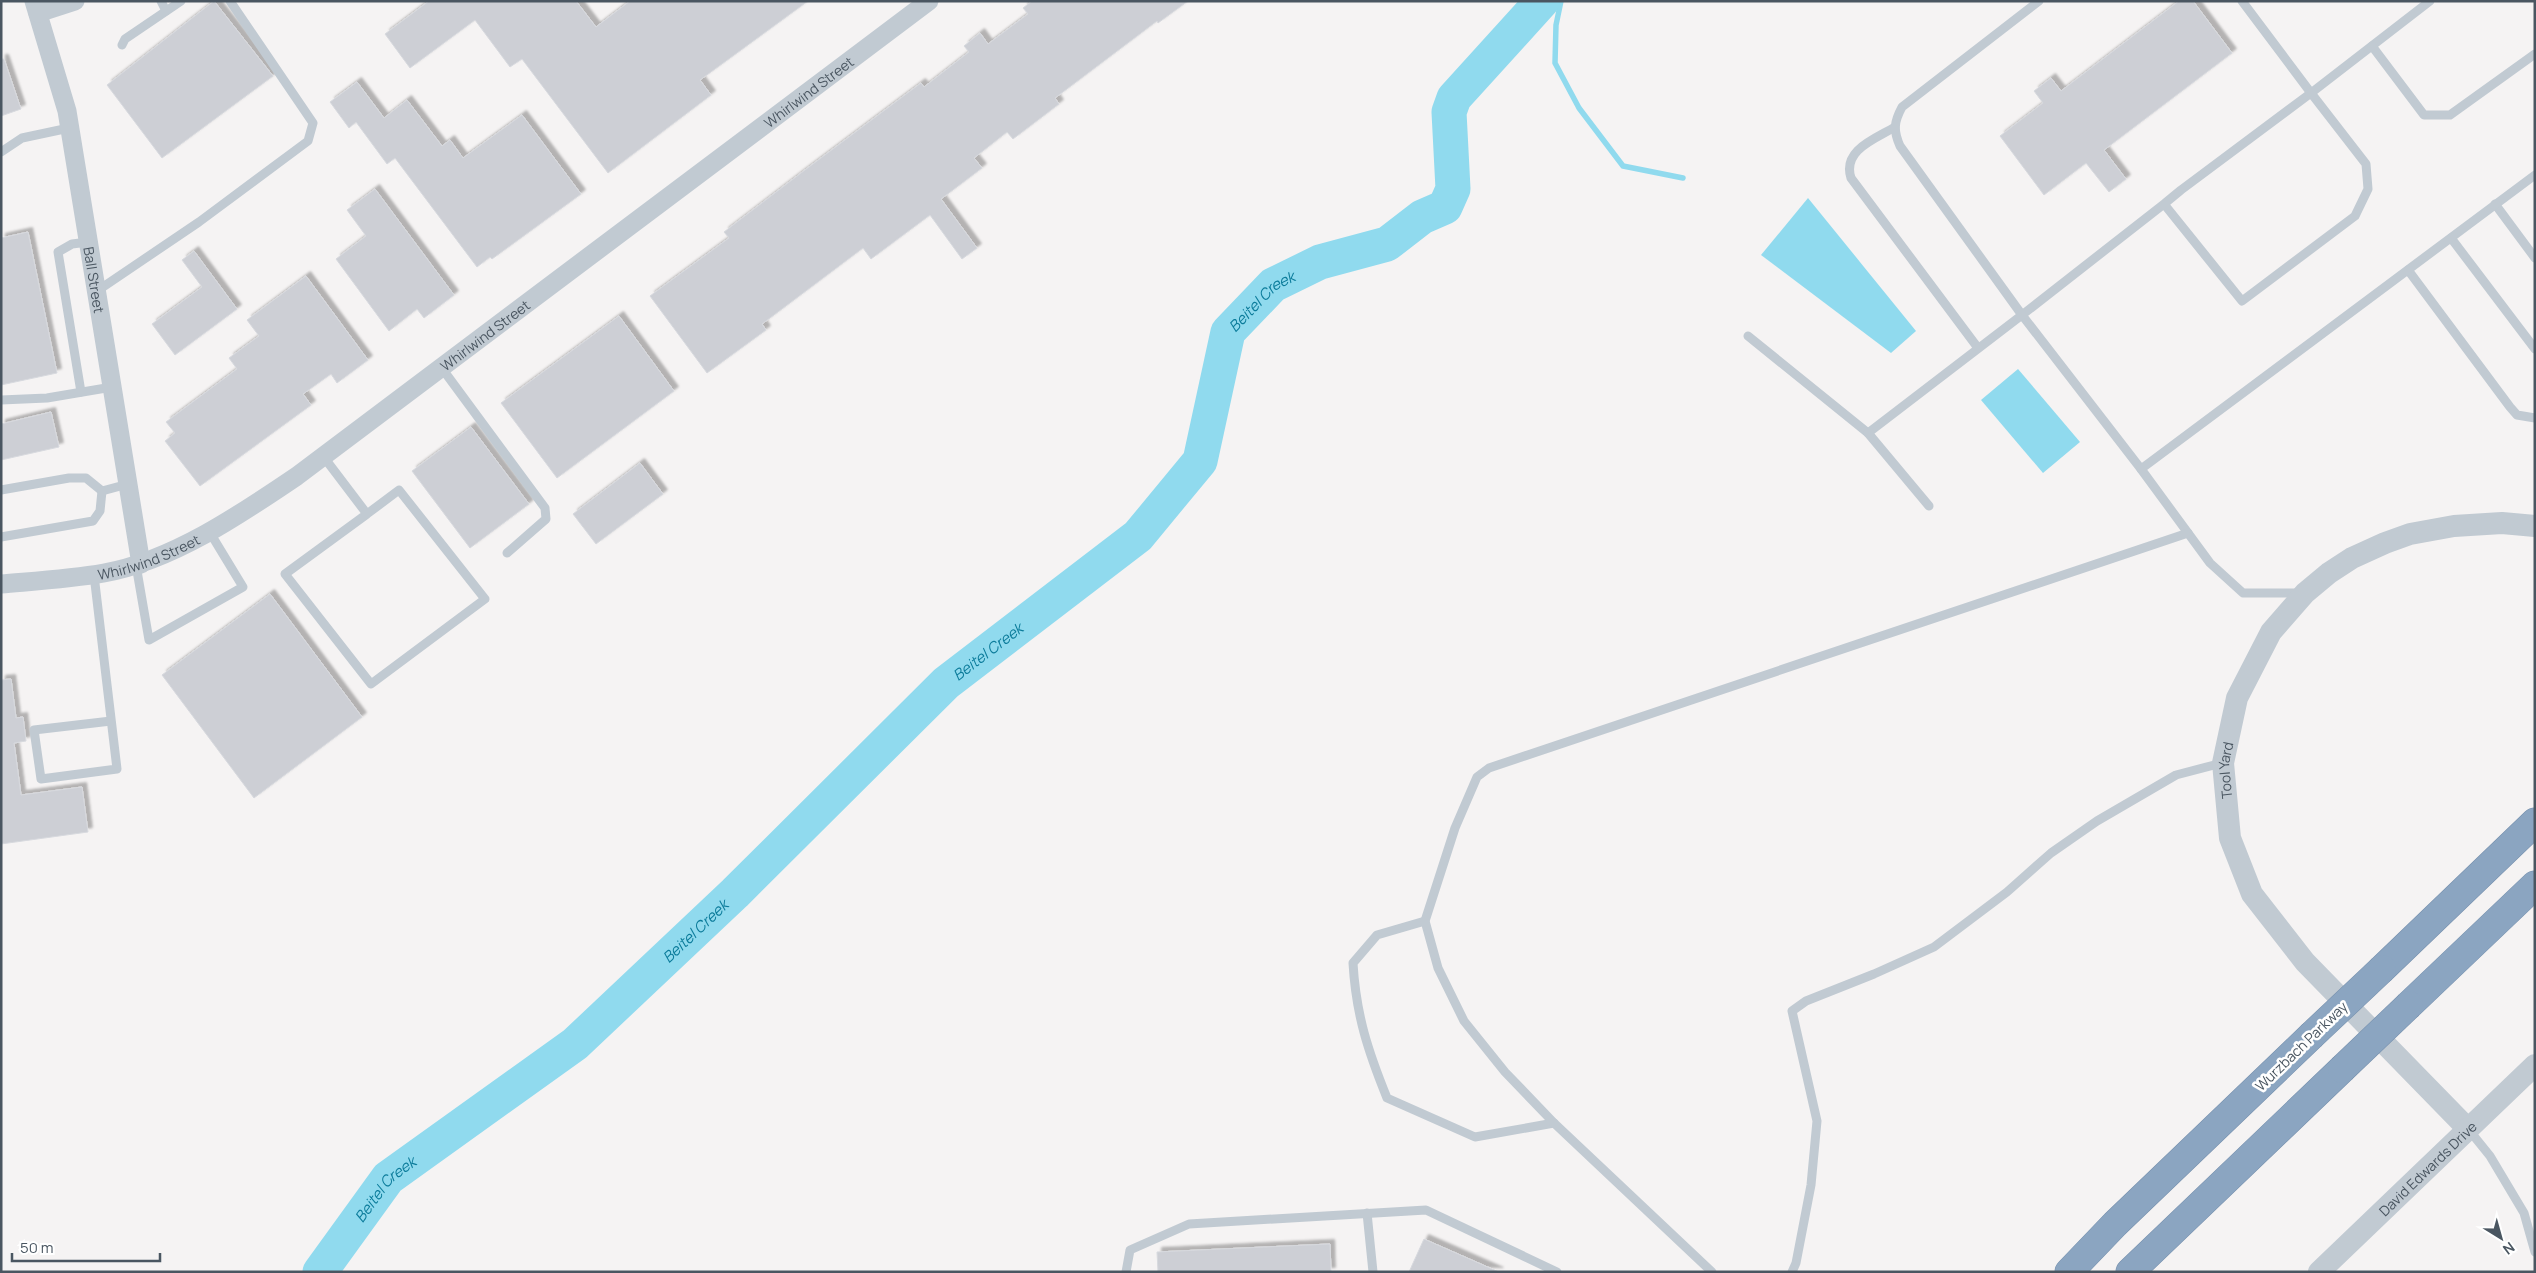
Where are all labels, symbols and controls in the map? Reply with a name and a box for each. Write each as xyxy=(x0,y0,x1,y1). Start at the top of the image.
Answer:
street label: Whirlwind Street xyxy=(760,51,858,132)
street label: Ball Street xyxy=(80,245,109,315)
water label: Beitel Creek xyxy=(1223,264,1300,336)
street label: Whirlwind Street xyxy=(436,295,534,375)
street label: Whirlwind Street xyxy=(96,529,203,583)
water label: Beitel Creek xyxy=(948,616,1029,685)
street label: Tool Yard xyxy=(2213,740,2237,800)
water label: Beitel Creek xyxy=(657,893,734,967)
street label: Wurzbach Parkway xyxy=(2251,997,2352,1095)
street label: David Edwards Drive xyxy=(2374,1117,2480,1220)
water label: Beitel Creek xyxy=(349,1149,422,1226)
north arrow xyxy=(2476,1213,2526,1263)
scale bar xyxy=(12,1230,160,1262)
text: 50 m xyxy=(20,1237,54,1258)
text: N xyxy=(2499,1238,2519,1259)

